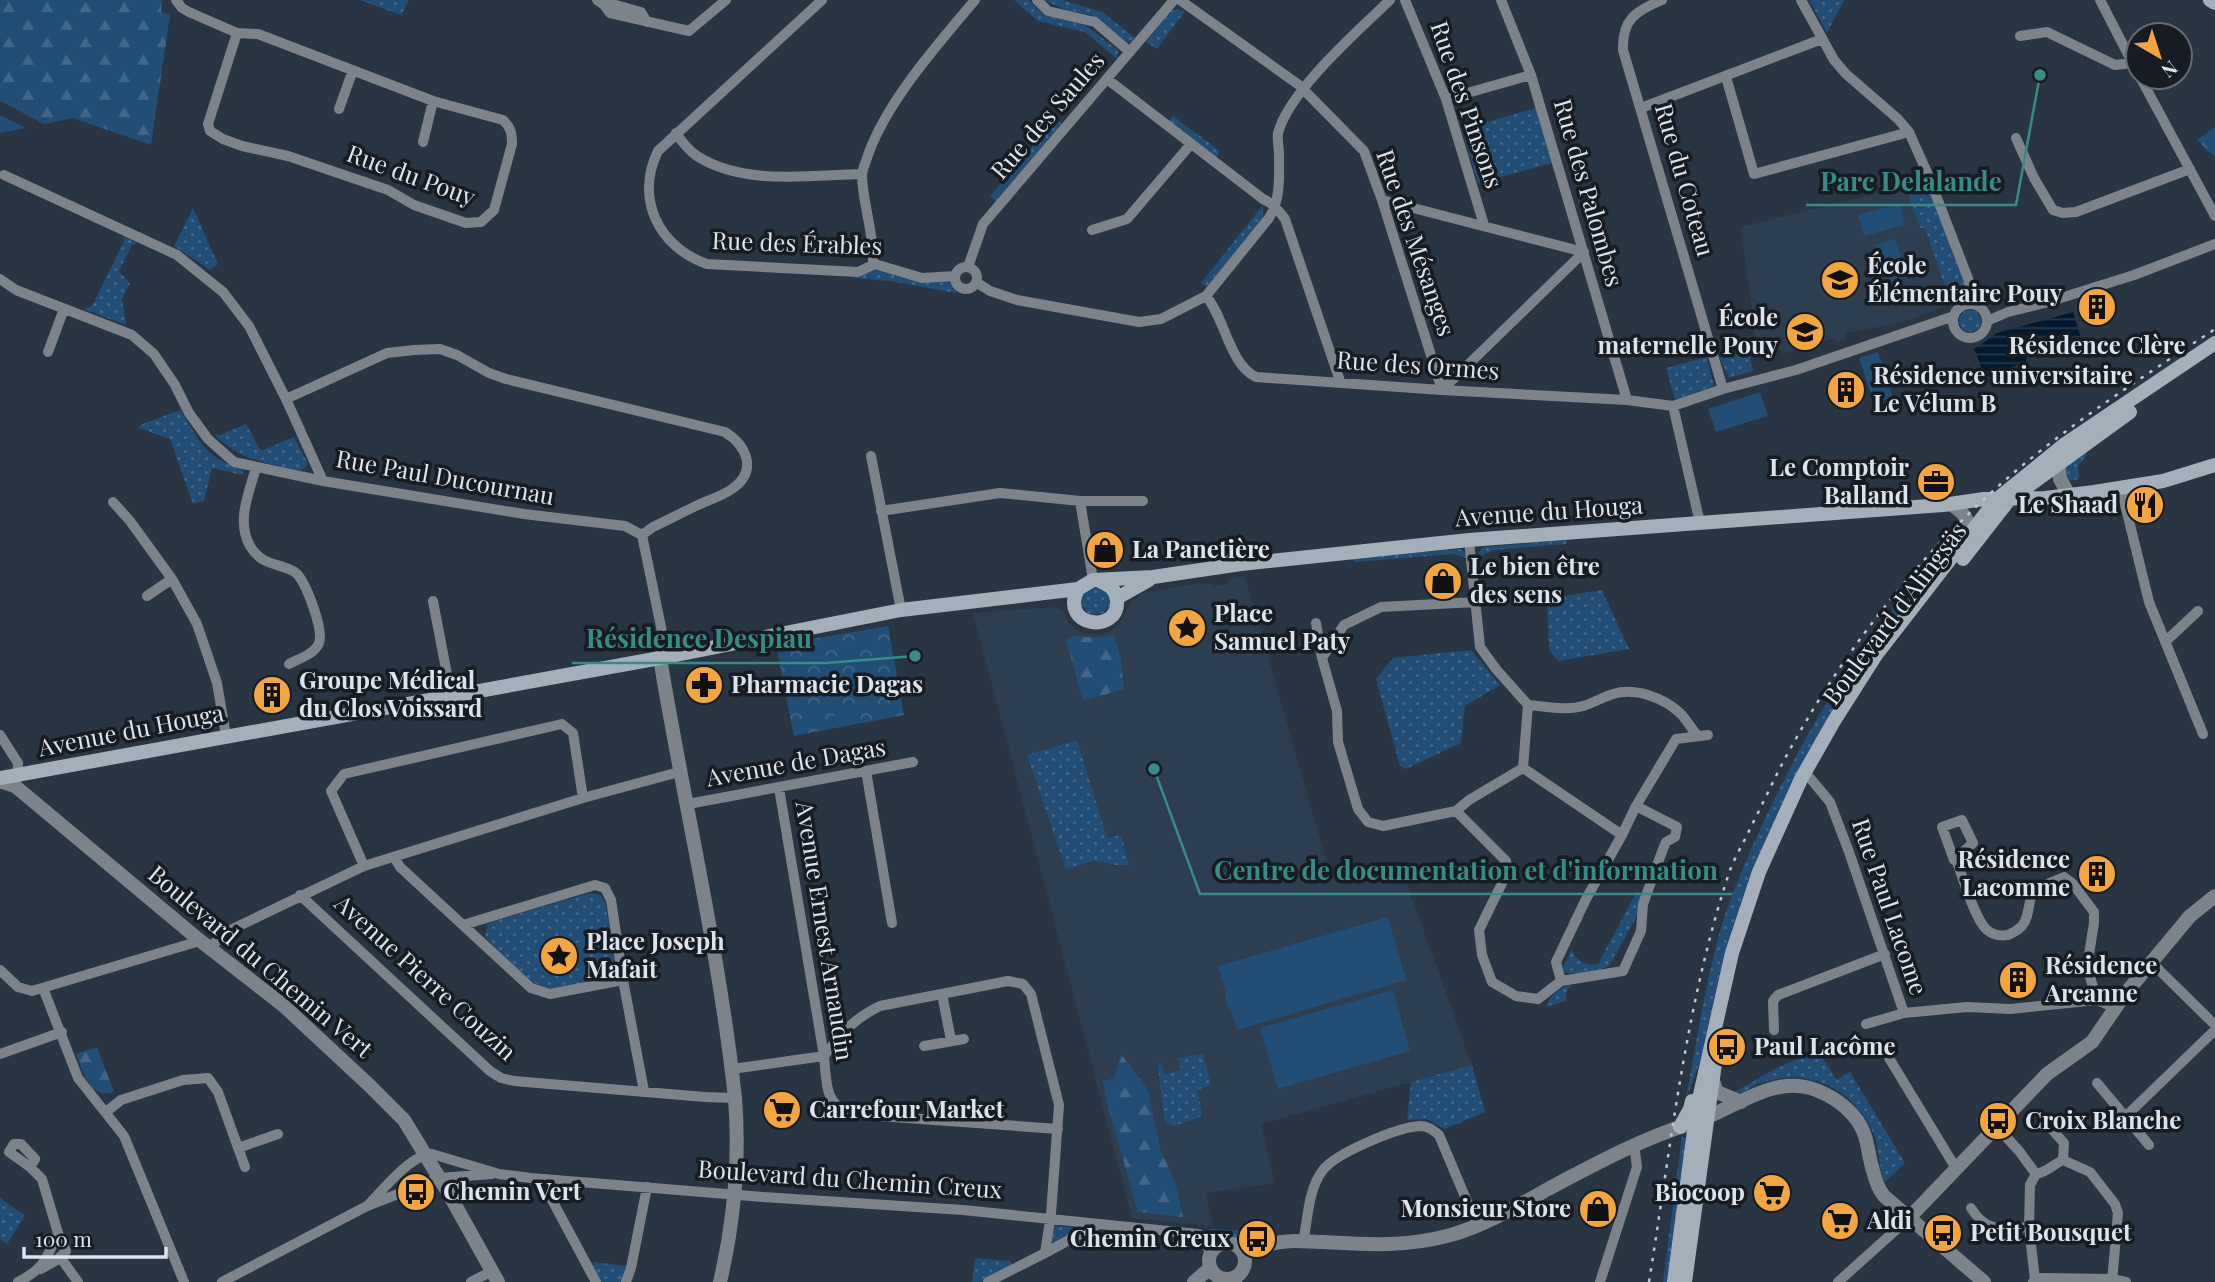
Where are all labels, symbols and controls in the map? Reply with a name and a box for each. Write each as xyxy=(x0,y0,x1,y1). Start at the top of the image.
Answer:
street label: Rue des Pinsons xyxy=(1424,17,1511,192)
north arrow xyxy=(2124,21,2194,91)
street label: Rue des Saules xyxy=(982,44,1111,185)
text: N xyxy=(2157,56,2184,85)
street label: Rue des Palombes xyxy=(1548,95,1632,290)
street label: Rue du Coteau xyxy=(1649,99,1723,260)
street label: Rue du Pouy xyxy=(343,136,480,212)
street label: Rue des Mésanges xyxy=(1370,145,1464,340)
callout: Parc Delalande xyxy=(1806,158,2016,205)
text: Parc Delalande xyxy=(1820,163,2002,198)
street label: Rue des Érables xyxy=(711,223,883,261)
place label: École Élémentaire Pouy xyxy=(1867,248,2063,308)
school or university icon: École Élémentaire Pouy xyxy=(1819,259,1861,301)
building icon: Résidence Clère xyxy=(2076,286,2118,328)
place label: École maternelle Pouy xyxy=(1597,300,1779,360)
school or university icon: École maternelle Pouy xyxy=(1784,311,1826,353)
place label: Résidence Clère xyxy=(2008,328,2186,360)
street label: Rue des Ormes xyxy=(1336,342,1501,386)
place label: Résidence universitaire Le Vélum B xyxy=(1873,358,2133,418)
building icon: Résidence universitaire Le Vélum B xyxy=(1825,369,1867,411)
street label: Rue Paul Ducournau xyxy=(334,441,557,511)
place label: Le Comptoir Balland xyxy=(1769,450,1910,510)
office icon: Le Comptoir Balland xyxy=(1915,461,1957,503)
restaurant icon: Le Shaad xyxy=(2124,484,2166,526)
street label: Avenue du Houga xyxy=(1453,487,1644,533)
place label: Le Shaad xyxy=(2018,487,2118,519)
street label: Boulevard d'Alingsäs xyxy=(1814,515,1973,711)
shop icon: La Panetière xyxy=(1084,529,1126,571)
place label: La Panetière xyxy=(1132,532,1270,564)
place label: Le bien être des sens xyxy=(1470,549,1600,609)
shop icon: Le bien être des sens xyxy=(1422,560,1464,602)
place label: Place Samuel Paty xyxy=(1214,596,1351,656)
place icon: Place Samuel Paty xyxy=(1166,607,1208,649)
callout: Résidence Despiau xyxy=(572,616,826,663)
text: Résidence Despiau xyxy=(586,620,812,655)
place label: Groupe Médical du Clos Voissard xyxy=(299,663,482,723)
pharmacy icon: Pharmacie Dagas xyxy=(683,664,725,706)
place label: Pharmacie Dagas xyxy=(731,667,923,699)
building icon: Groupe Médical du Clos Voissard xyxy=(251,674,293,716)
street label: Avenue du Houga xyxy=(34,695,226,763)
street label: Avenue de Dagas xyxy=(702,730,888,793)
street label: Avenue Ernest Arnaudin xyxy=(790,798,862,1063)
street label: Rue Paul Lacome xyxy=(1846,814,1936,999)
place label: Résidence Lacomme xyxy=(1958,842,2070,902)
callout: Centre de documentation et d'information xyxy=(1200,847,1732,894)
text: Centre de documentation et d'information xyxy=(1214,852,1718,887)
building icon: Résidence Lacomme xyxy=(2076,853,2118,895)
street label: Boulevard du Chemin Vert xyxy=(142,857,381,1064)
street label: Avenue Pierre Couzin xyxy=(328,886,524,1067)
place label: Place Joseph Mafait xyxy=(586,924,725,984)
place icon: Place Joseph Mafait xyxy=(538,935,580,977)
place label: Résidence Arcanne xyxy=(2044,948,2157,1008)
building icon: Résidence Arcanne xyxy=(1997,959,2039,1001)
bus stop icon: Paul Lacôme xyxy=(1706,1026,1748,1068)
place label: Paul Lacôme xyxy=(1754,1029,1896,1061)
supermarket icon: Carrefour Market xyxy=(761,1089,803,1131)
place label: Carrefour Market xyxy=(809,1092,1005,1124)
bus stop icon: Croix Blanche xyxy=(1977,1100,2019,1142)
place label: Croix Blanche xyxy=(2025,1103,2181,1135)
street label: Boulevard du Chemin Creux xyxy=(697,1151,1004,1205)
bus stop icon: Chemin Vert xyxy=(395,1171,437,1213)
supermarket icon: Biocoop xyxy=(1751,1172,1793,1214)
place label: Chemin Vert xyxy=(443,1174,582,1206)
place label: Biocoop xyxy=(1654,1175,1745,1207)
shop icon: Monsieur Store xyxy=(1577,1188,1619,1230)
place label: Monsieur Store xyxy=(1400,1191,1571,1223)
supermarket icon: Aldi xyxy=(1819,1200,1861,1242)
place label: Aldi xyxy=(1866,1203,1913,1235)
bus stop icon: Petit Bousquet xyxy=(1922,1212,1964,1254)
place label: Petit Bousquet xyxy=(1970,1215,2132,1247)
scale bar xyxy=(24,1216,166,1260)
bus stop icon: Chemin Creux xyxy=(1236,1218,1278,1260)
place label: Chemin Creux xyxy=(1070,1221,1230,1253)
text: 100 m xyxy=(35,1224,92,1252)

